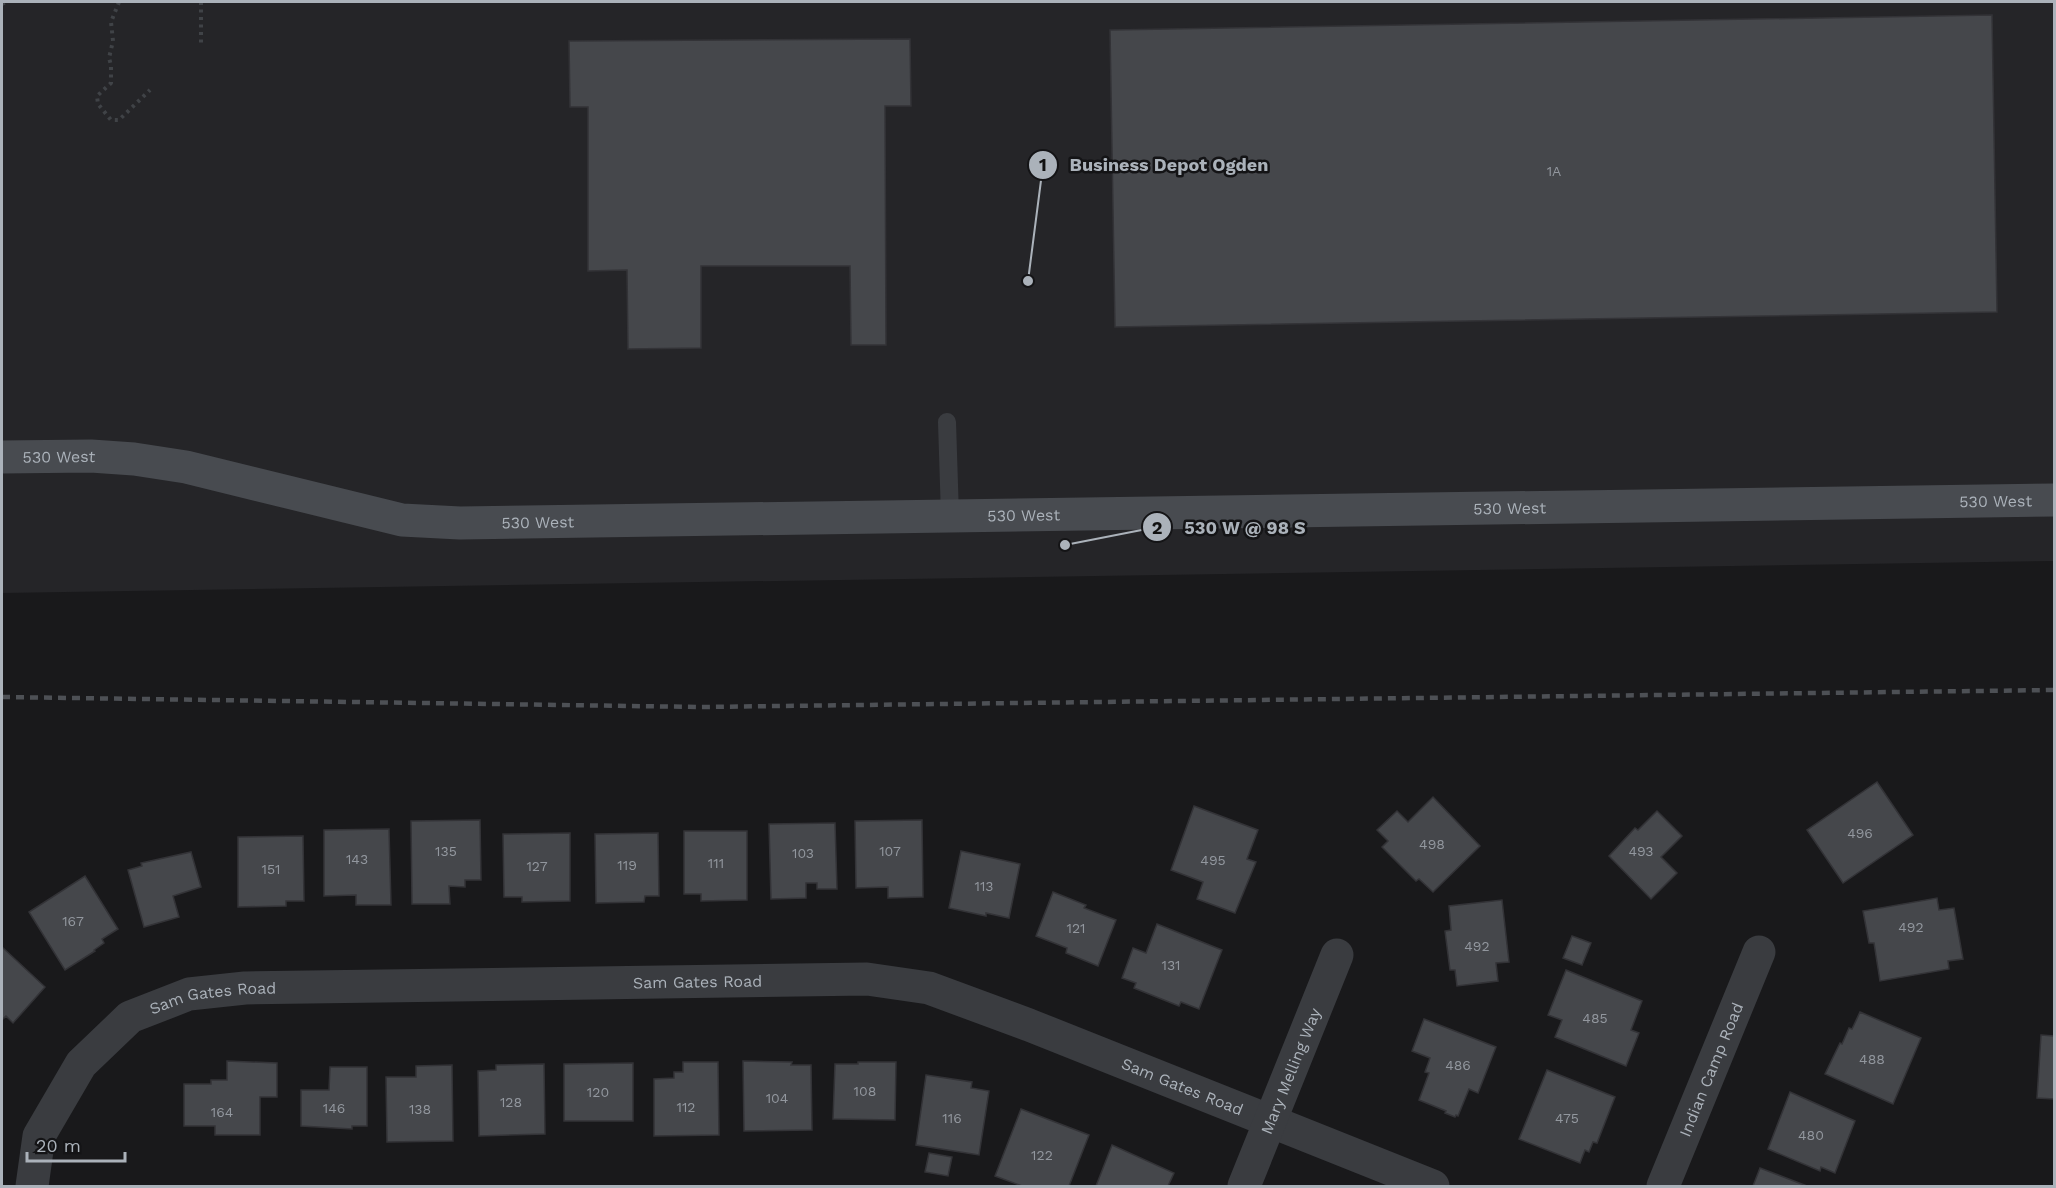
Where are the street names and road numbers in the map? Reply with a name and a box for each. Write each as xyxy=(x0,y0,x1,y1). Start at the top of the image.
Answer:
street label: 530 West xyxy=(22,446,96,466)
street label: 530 West xyxy=(1959,491,2033,511)
street label: 530 West xyxy=(1473,498,1547,518)
street label: 530 West xyxy=(987,505,1061,525)
street label: 530 West xyxy=(501,512,575,532)
street label: Sam Gates Road xyxy=(633,971,762,992)
street label: Sam Gates Road xyxy=(147,978,276,1018)
street label: Indian Camp Road xyxy=(1675,1000,1747,1139)
street label: Mary Melling Way xyxy=(1256,1004,1325,1137)
street label: Sam Gates Road xyxy=(1119,1053,1246,1119)

